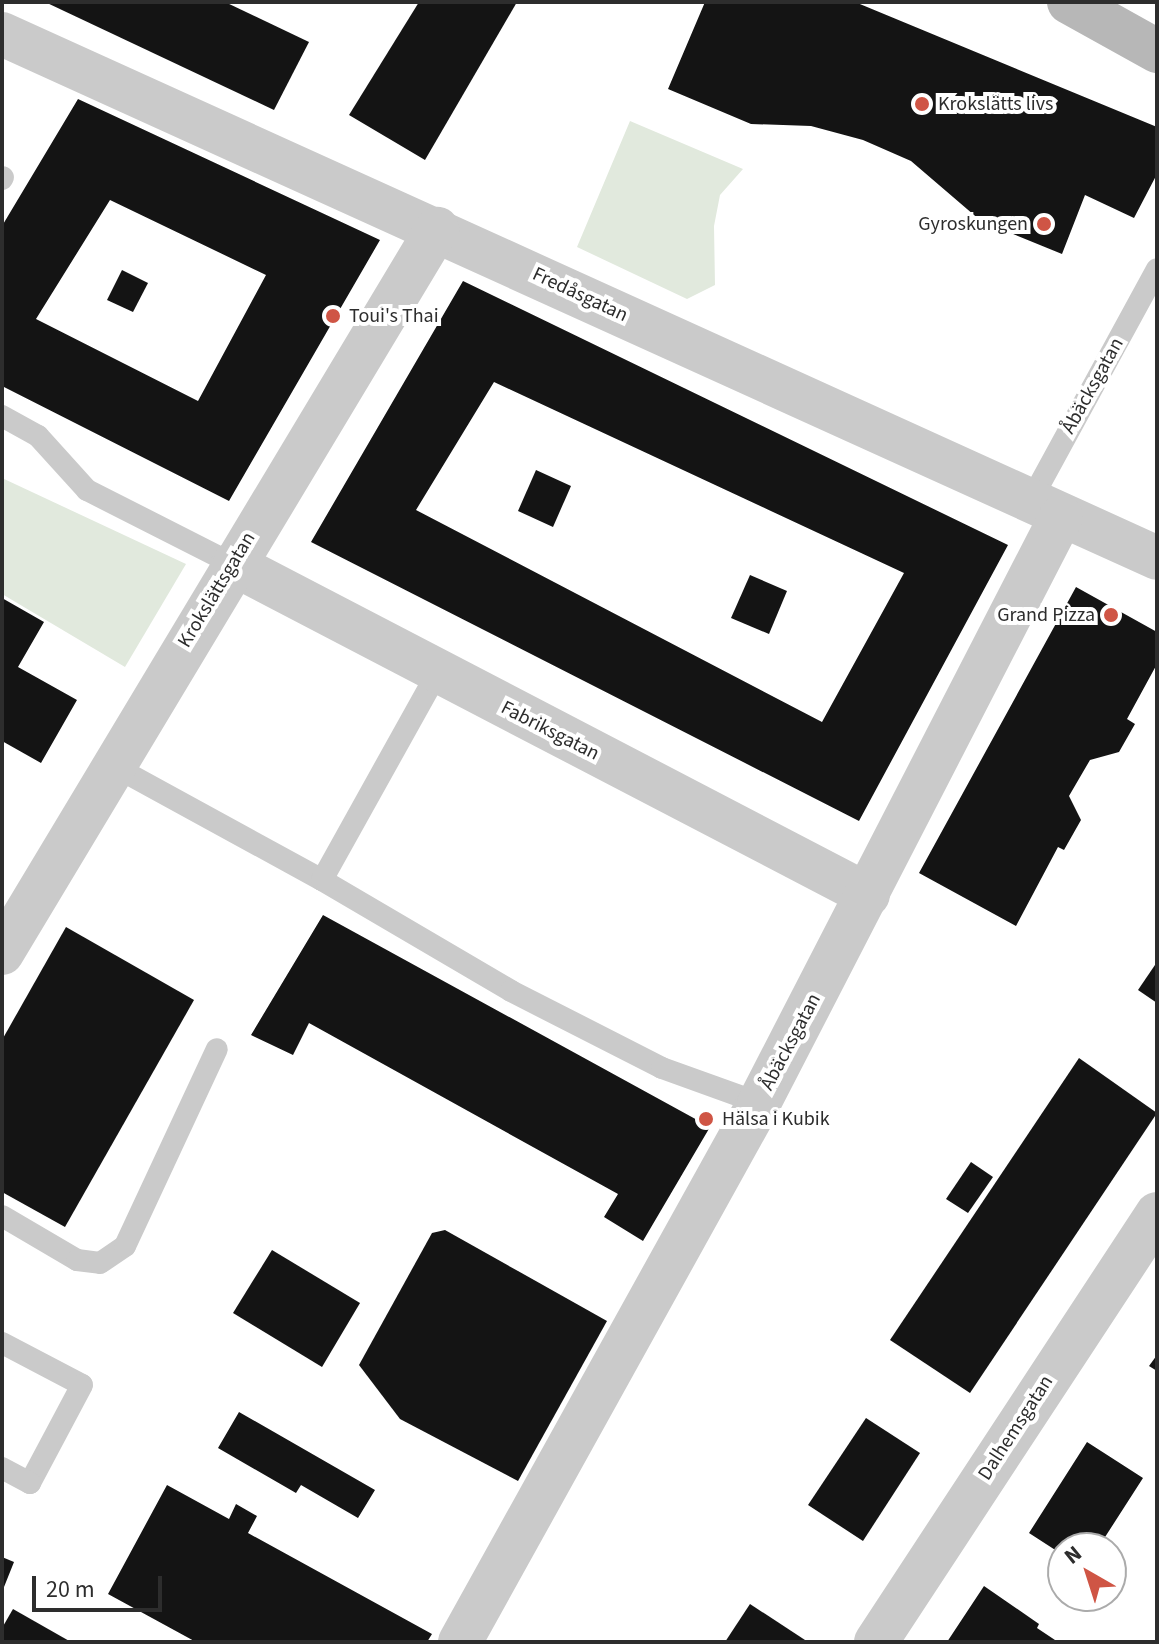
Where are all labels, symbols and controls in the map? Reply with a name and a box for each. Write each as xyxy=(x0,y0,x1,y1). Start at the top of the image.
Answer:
place label: Krokslätts livs xyxy=(938,92,1053,116)
marker: Krokslätts livs xyxy=(913,95,931,113)
place label: Gyroskungen xyxy=(918,212,1028,236)
marker: Gyroskungen xyxy=(1035,215,1053,233)
street label: Fredåsgatan xyxy=(528,262,632,328)
place label: Toui's Thai xyxy=(349,304,439,328)
marker: Toui's Thai xyxy=(324,307,342,325)
street label: Åbäcksgatan xyxy=(1057,334,1129,438)
street label: Krokslättsgatan xyxy=(173,528,261,652)
place label: Grand Pizza xyxy=(997,603,1095,627)
marker: Grand Pizza xyxy=(1102,606,1120,624)
street label: Fabriksgatan xyxy=(497,696,603,766)
street label: Åbäcksgatan xyxy=(756,990,826,1094)
place label: Hälsa i Kubik xyxy=(722,1107,830,1131)
marker: Hälsa i Kubik xyxy=(697,1110,715,1128)
street label: Dalhemsgatan xyxy=(973,1371,1059,1485)
north arrow xyxy=(1047,1532,1127,1612)
text: N xyxy=(1057,1538,1089,1572)
scale bar xyxy=(36,1560,166,1610)
text: 20 m xyxy=(46,1572,95,1607)

